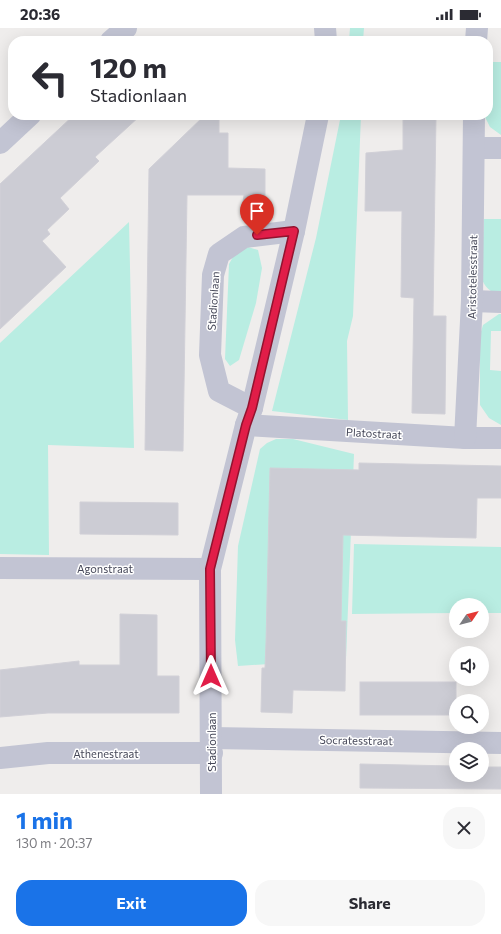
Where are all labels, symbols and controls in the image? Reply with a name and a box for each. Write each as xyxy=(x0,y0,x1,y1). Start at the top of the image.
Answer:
text: 20:36 xyxy=(20,5,60,23)
text: 120 m xyxy=(90,50,167,84)
icon: left xyxy=(24,52,76,104)
text: Stadionlaan xyxy=(90,84,187,106)
pin xyxy=(240,194,274,235)
icon: arrive xyxy=(246,200,268,222)
street label: Aristotelesstraat xyxy=(465,234,479,319)
street label: Stadionlaan xyxy=(204,271,222,331)
street label: Platostraat xyxy=(346,425,403,441)
street label: Agonstraat xyxy=(77,562,133,575)
north arrow xyxy=(449,598,489,638)
map controls xyxy=(449,598,489,782)
button: sound xyxy=(449,646,489,686)
position arrow xyxy=(190,655,232,697)
button: search xyxy=(449,694,489,734)
street label: Stadionlaan xyxy=(205,712,218,772)
street label: Socratesstraat xyxy=(319,733,393,747)
button: layers xyxy=(449,742,489,782)
street label: Athenestraat xyxy=(73,747,139,760)
text: 1 min xyxy=(16,805,73,834)
button: close xyxy=(443,807,485,849)
text: 130 m · 20:37 xyxy=(16,835,92,851)
button: Exit xyxy=(16,880,247,926)
button: Share xyxy=(255,880,485,926)

